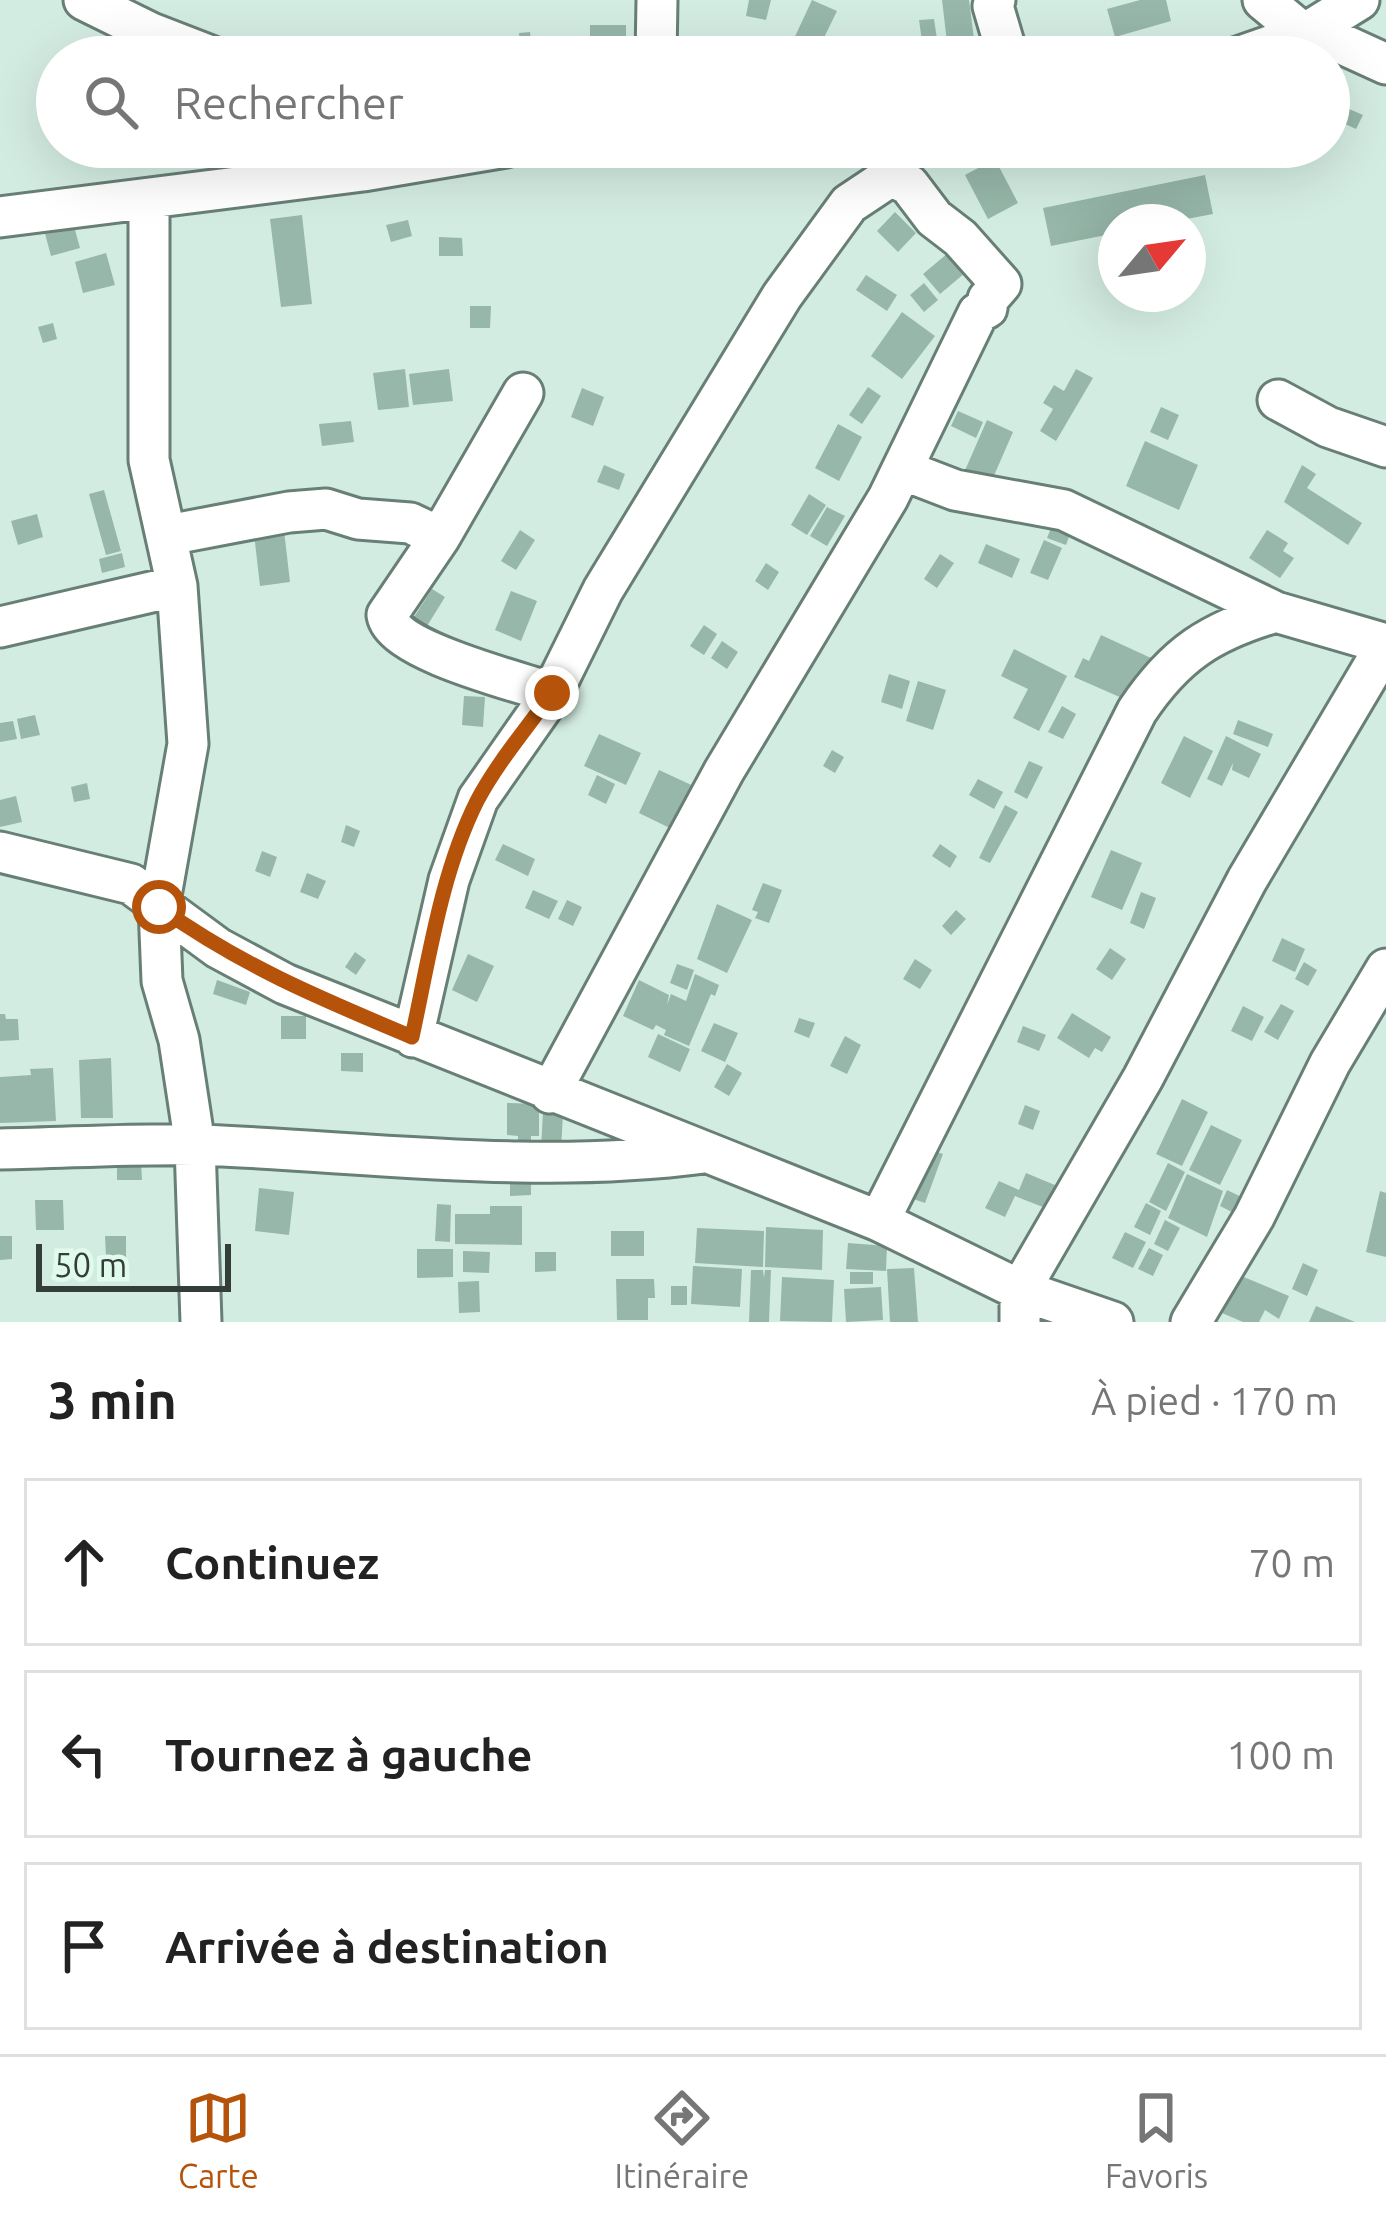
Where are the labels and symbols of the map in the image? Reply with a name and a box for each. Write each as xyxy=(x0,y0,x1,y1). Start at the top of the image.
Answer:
north arrow xyxy=(1098,204,1206,312)
route end xyxy=(525,666,579,720)
route start xyxy=(132,880,186,934)
scale bar xyxy=(36,1238,231,1291)

